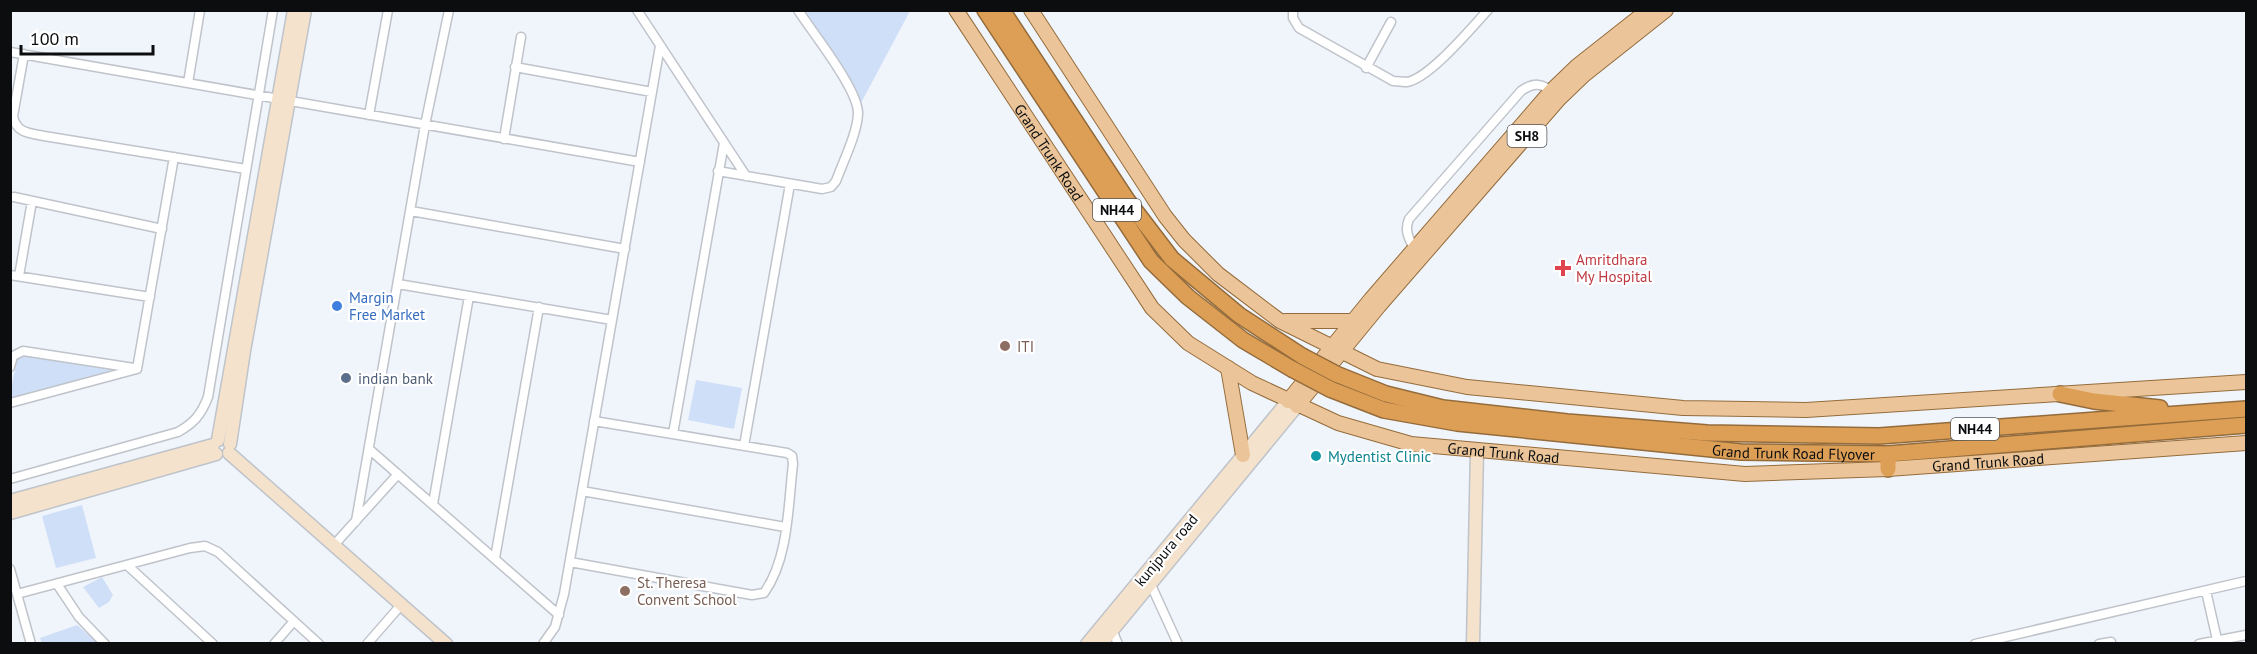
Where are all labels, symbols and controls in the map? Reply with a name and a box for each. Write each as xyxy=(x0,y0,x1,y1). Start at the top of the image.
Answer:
scale bar xyxy=(21,18,153,56)
text: 100 m xyxy=(30,27,79,50)
street label: Grand Trunk Road xyxy=(1011,100,1088,204)
road number: SH8 xyxy=(1508,125,1546,147)
road number: NH44 xyxy=(1093,199,1141,221)
place label: Amritdhara My Hospital xyxy=(1576,250,1652,286)
marker: Amritdhara My Hospital xyxy=(1554,259,1572,277)
place label: Margin Free Market xyxy=(349,288,425,324)
marker: Margin Free Market xyxy=(330,299,344,313)
place label: ITI xyxy=(1017,337,1034,356)
marker: ITI xyxy=(998,339,1012,353)
place label: indian bank xyxy=(358,369,434,388)
marker: indian bank xyxy=(339,371,353,385)
road number: NH44 xyxy=(1951,418,1999,440)
street label: Grand Trunk Road xyxy=(1447,438,1560,467)
street label: Grand Trunk Road Flyover xyxy=(1711,440,1875,463)
place label: Mydentist Clinic xyxy=(1328,447,1431,466)
street label: Grand Trunk Road xyxy=(1931,448,2045,475)
marker: Mydentist Clinic xyxy=(1309,449,1323,463)
street label: kunjpura road xyxy=(1130,510,1202,590)
place label: St. Theresa Convent School xyxy=(637,573,737,609)
marker: St. Theresa Convent School xyxy=(618,584,632,598)

